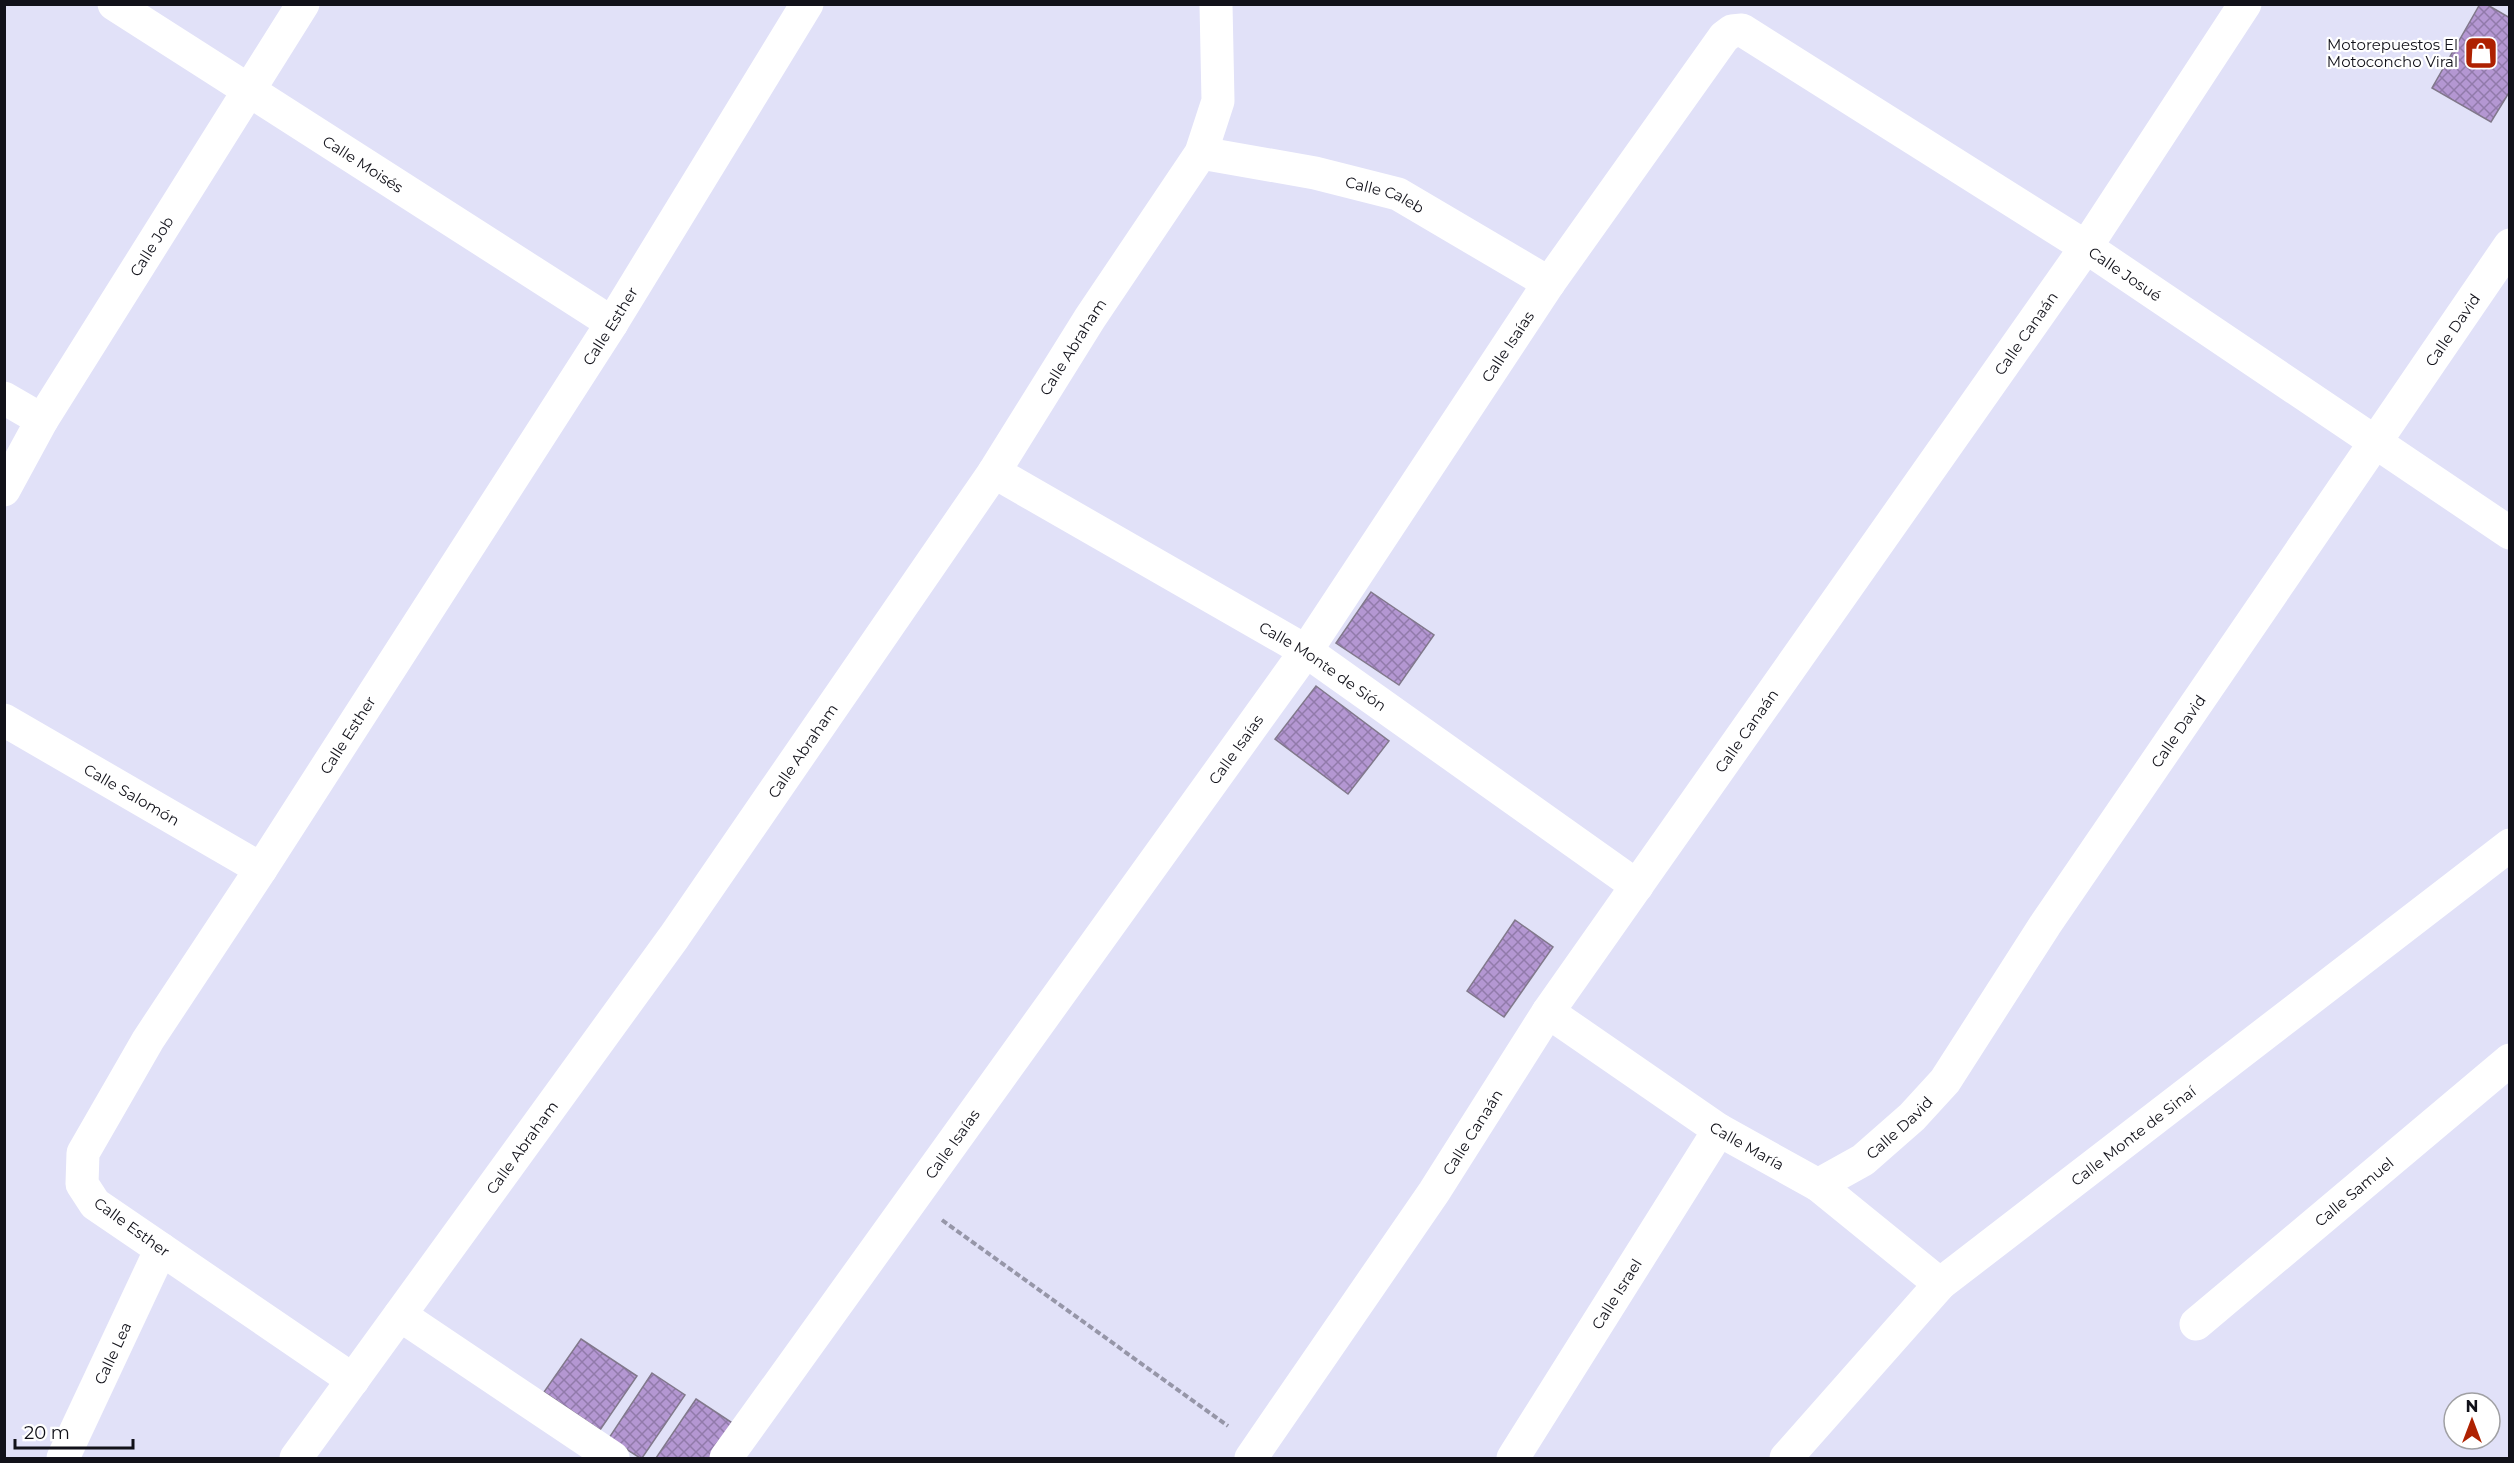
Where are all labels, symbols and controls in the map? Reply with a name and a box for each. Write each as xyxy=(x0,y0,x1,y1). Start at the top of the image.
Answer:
place label: Motorepuestos El Motoconcho Viral xyxy=(2327,35,2458,71)
shop icon: Motorepuestos El Motoconcho Viral xyxy=(2463,35,2499,71)
street label: Calle Moisés xyxy=(319,131,407,196)
street label: Calle Caleb xyxy=(1343,172,1428,217)
street label: Calle Job xyxy=(125,212,177,280)
street label: Calle Josué xyxy=(2085,242,2165,305)
street label: Calle Esther xyxy=(578,283,641,369)
street label: Calle Canaán xyxy=(1990,288,2061,379)
street label: Calle David xyxy=(2421,290,2484,370)
street label: Calle Abraham xyxy=(1035,295,1110,398)
street label: Calle Isaías xyxy=(1477,307,1538,385)
street label: Calle Monte de Sión xyxy=(1256,617,1390,715)
street label: Calle Canaán xyxy=(1710,685,1782,776)
street label: Calle David xyxy=(2146,691,2209,771)
street label: Calle Esther xyxy=(315,692,379,777)
street label: Calle Abraham xyxy=(763,700,841,802)
street label: Calle Isaías xyxy=(1204,710,1267,788)
street label: Calle Salomón xyxy=(81,759,183,829)
street label: Calle Monte de Sinaí xyxy=(2067,1081,2200,1189)
street label: Calle Canaán xyxy=(1438,1085,1506,1178)
street label: Calle David xyxy=(1862,1092,1936,1163)
street label: Calle Abraham xyxy=(481,1097,562,1198)
street label: Calle Isaías xyxy=(920,1105,983,1182)
street label: Calle María xyxy=(1706,1117,1788,1174)
street label: Calle Samuel xyxy=(2310,1153,2397,1230)
street label: Calle Esther xyxy=(90,1193,174,1261)
street label: Calle Israel xyxy=(1587,1255,1645,1333)
street label: Calle Lea xyxy=(89,1319,135,1387)
north arrow xyxy=(2442,1391,2502,1451)
text: N xyxy=(2466,1397,2478,1416)
scale bar xyxy=(15,1412,134,1450)
text: 20 m xyxy=(24,1422,70,1444)

